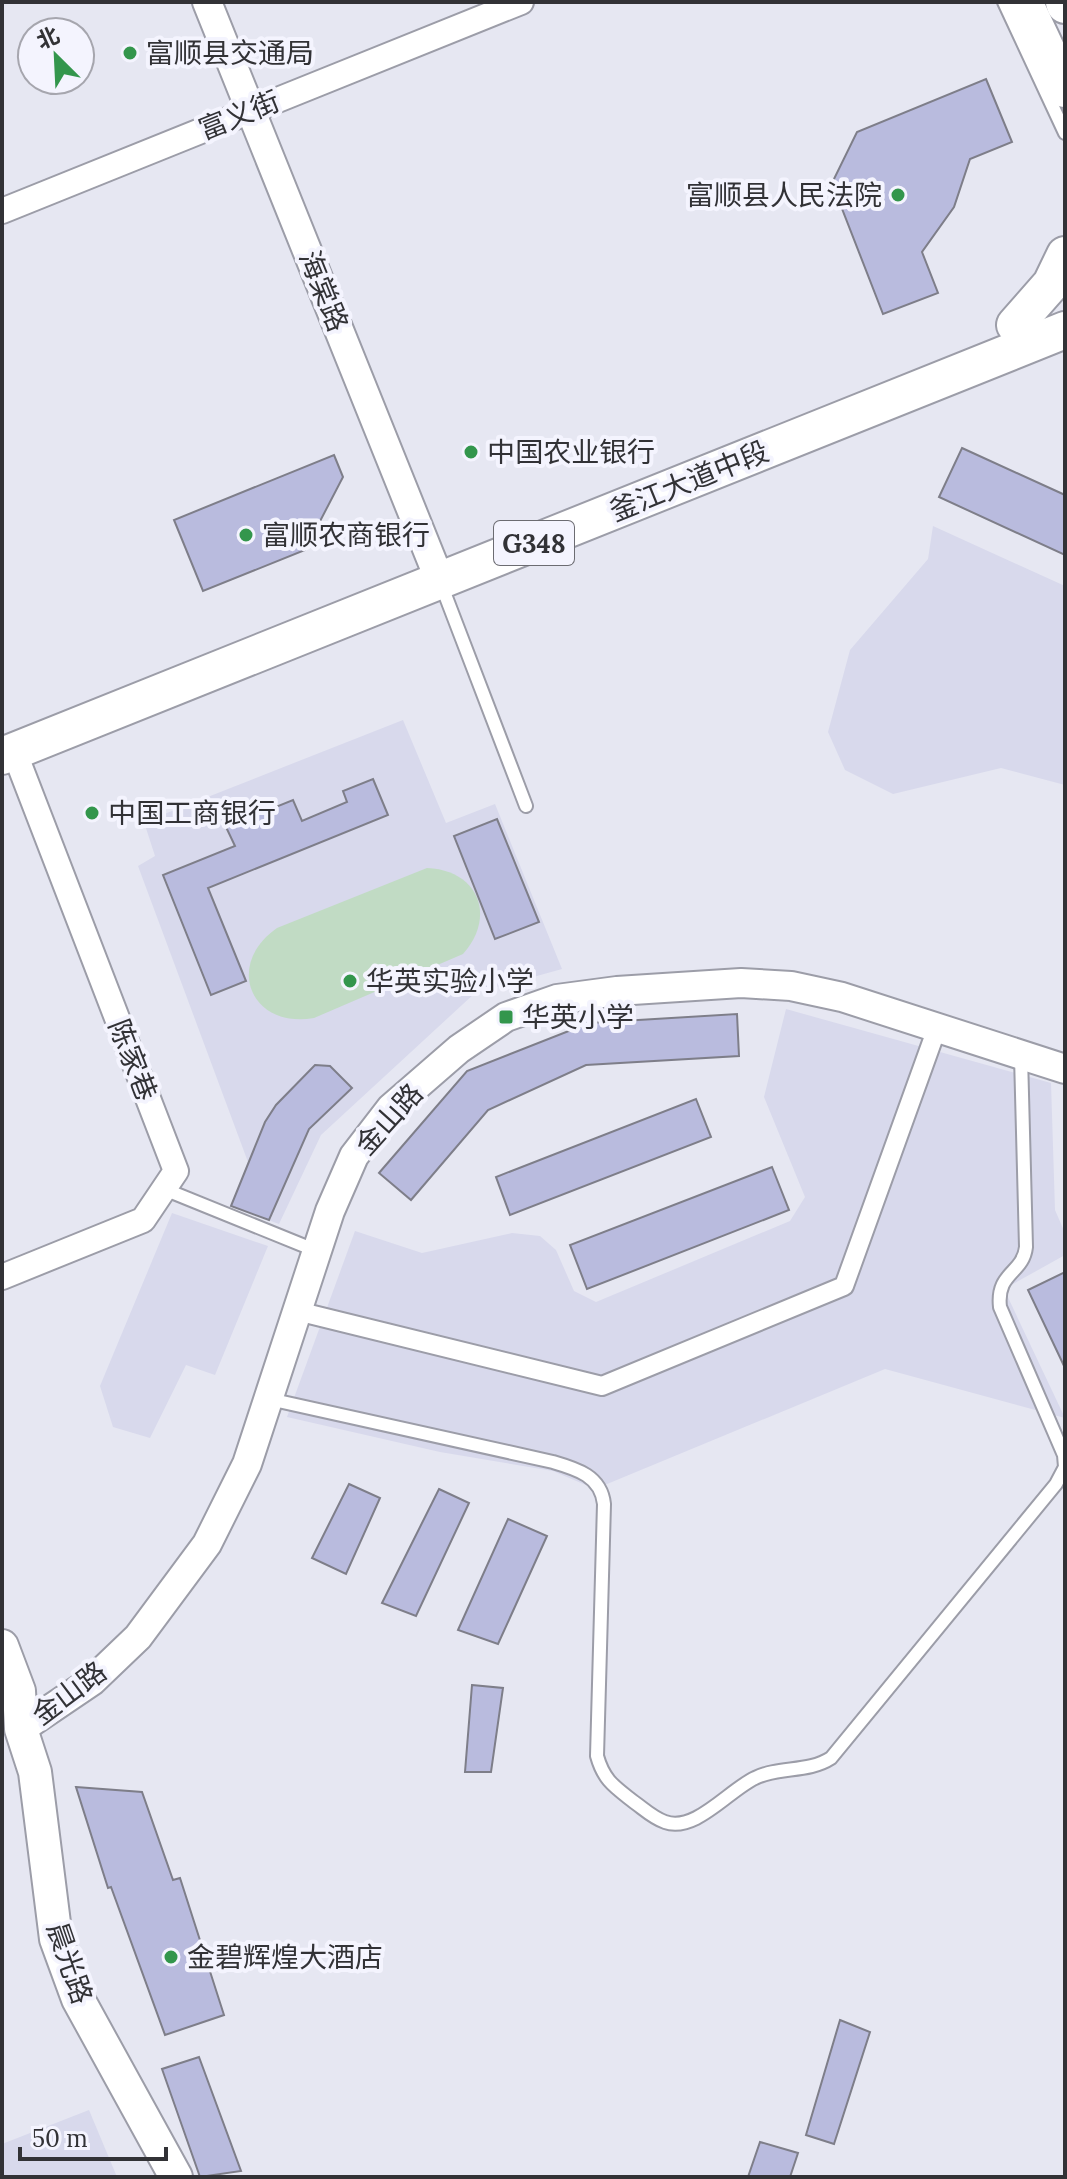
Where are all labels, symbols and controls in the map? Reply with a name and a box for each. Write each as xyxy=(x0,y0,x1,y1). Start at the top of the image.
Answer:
north arrow xyxy=(16,16,96,96)
text: 北 xyxy=(32,20,64,55)
place label: 富顺县交通局 xyxy=(146,35,314,71)
marker: 富顺县交通局 xyxy=(121,44,139,62)
street label: 富义街 xyxy=(193,83,285,147)
place label: 富顺县人民法院 xyxy=(686,177,882,213)
marker: 富顺县人民法院 xyxy=(889,186,907,204)
street label: 海棠路 xyxy=(292,245,356,337)
street label: 釜江大道中段 xyxy=(604,433,774,529)
place label: 中国农业银行 xyxy=(487,434,655,470)
marker: 中国农业银行 xyxy=(462,443,480,461)
place label: 富顺农商银行 xyxy=(262,517,430,553)
road number: G348 xyxy=(494,521,574,565)
marker: 富顺农商银行 xyxy=(237,526,255,544)
place label: 中国工商银行 xyxy=(108,795,276,831)
marker: 中国工商银行 xyxy=(83,804,101,822)
place label: 华英实验小学 xyxy=(366,963,534,999)
marker: 华英实验小学 xyxy=(341,972,359,990)
place label: 华英小学 xyxy=(522,999,634,1035)
marker: 华英小学 xyxy=(497,1008,515,1026)
street label: 陈家巷 xyxy=(101,1014,165,1106)
street label: 金山路 xyxy=(348,1076,430,1162)
street label: 金山路 xyxy=(25,1653,113,1733)
street label: 晨光路 xyxy=(39,1917,101,2009)
place label: 金碧辉煌大酒店 xyxy=(187,1939,383,1975)
marker: 金碧辉煌大酒店 xyxy=(162,1948,180,1966)
scale bar xyxy=(20,2111,166,2161)
text: 50 m xyxy=(32,2123,88,2154)

